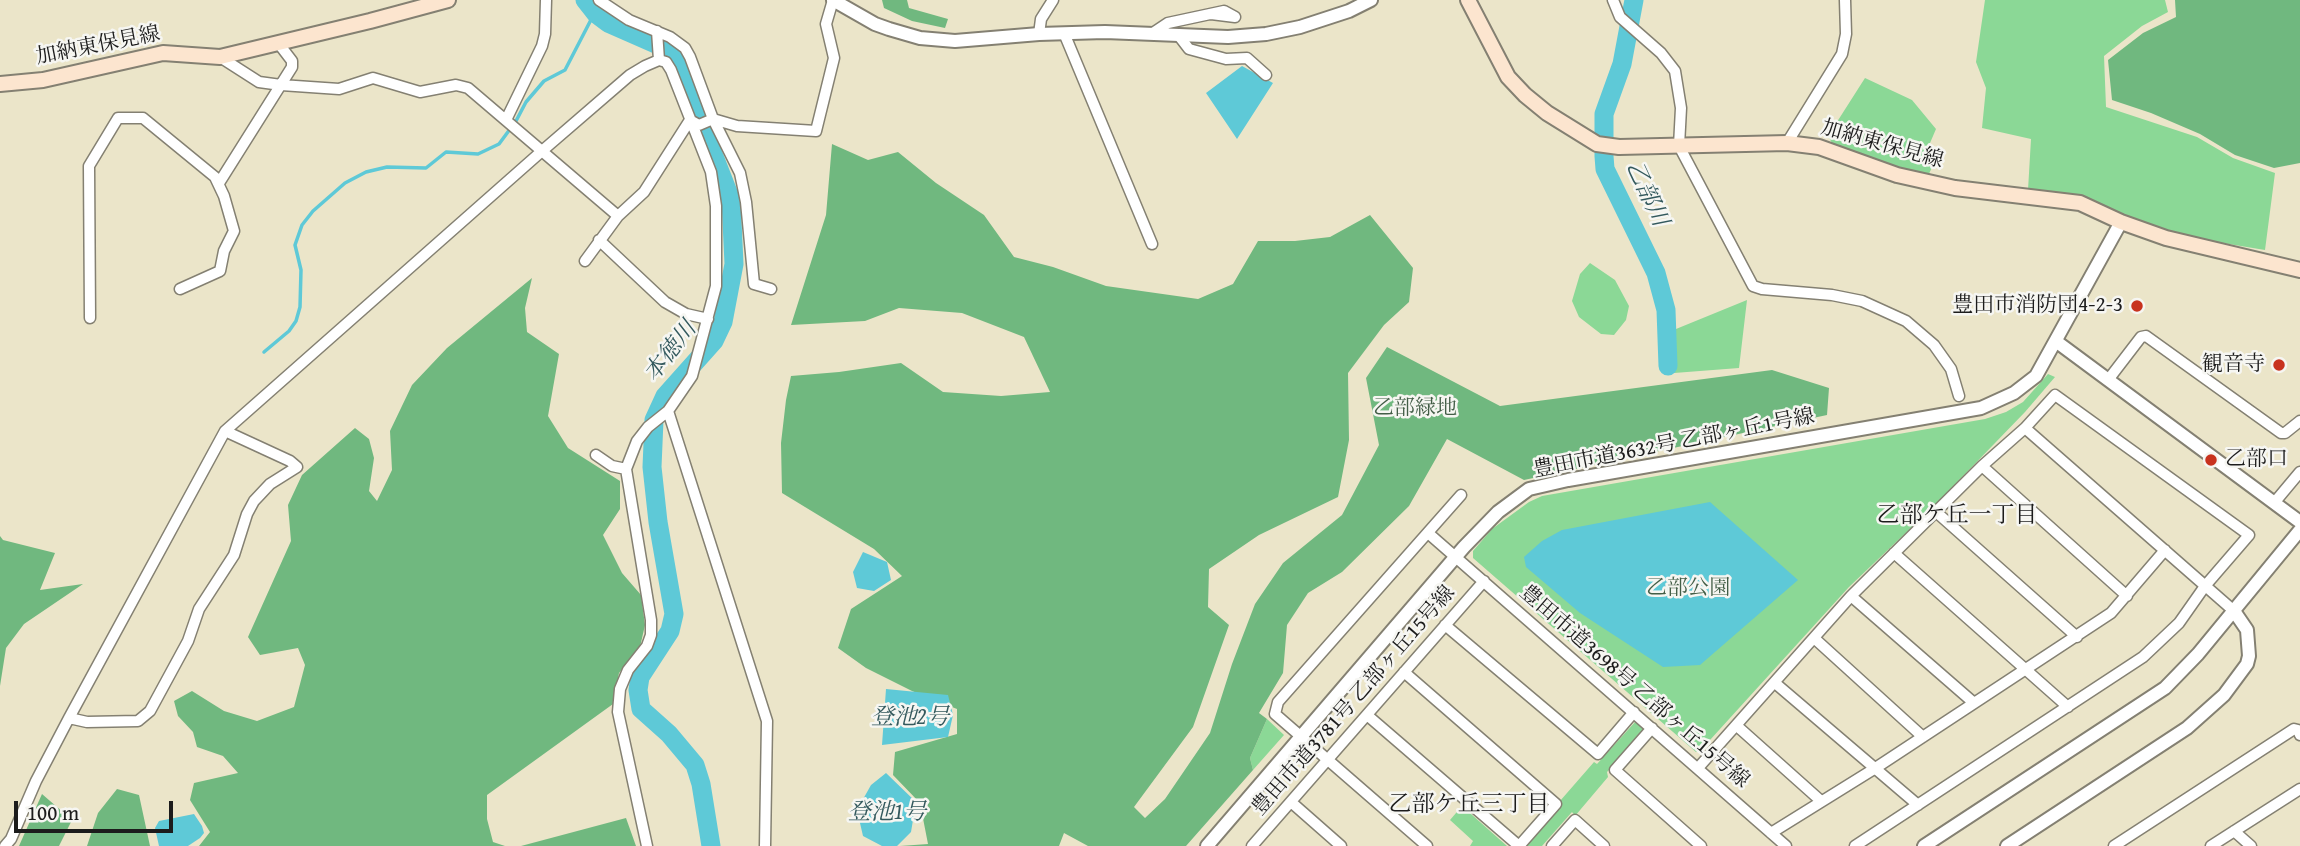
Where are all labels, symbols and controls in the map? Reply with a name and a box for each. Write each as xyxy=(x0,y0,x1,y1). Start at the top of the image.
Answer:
street label: 加納東保見線 xyxy=(34,22,162,70)
street label: 加納東保見線 xyxy=(1818,116,1946,174)
water label: 乙部川 xyxy=(1619,157,1673,231)
place label: 豊田市消防団4-2-3 xyxy=(1952,293,2123,319)
marker: 豊田市消防団4-2-3 xyxy=(2129,298,2145,314)
water label: 本徳川 xyxy=(639,316,703,388)
place label: 観音寺 xyxy=(2202,352,2265,378)
marker: 観音寺 xyxy=(2271,357,2287,373)
park label: 乙部緑地 xyxy=(1373,396,1457,422)
street label: 豊田市道3632号 乙部ヶ丘1号線 xyxy=(1531,404,1817,484)
place label: 乙部口 xyxy=(2225,447,2288,473)
marker: 乙部口 xyxy=(2203,452,2219,468)
district label: 乙部ケ丘一丁目 xyxy=(1877,502,2037,530)
park label: 乙部公園 xyxy=(1646,576,1730,602)
street label: 豊田市道3698号 乙部ヶ丘15号線 xyxy=(1514,580,1754,794)
street label: 豊田市道3781号 乙部ヶ丘15号線 xyxy=(1247,581,1461,821)
water label: 登池2号 xyxy=(871,704,949,732)
scale bar xyxy=(18,786,177,830)
district label: 乙部ケ丘三丁目 xyxy=(1389,791,1549,819)
text: 100 m xyxy=(27,797,79,828)
water label: 登池1号 xyxy=(848,799,926,827)

